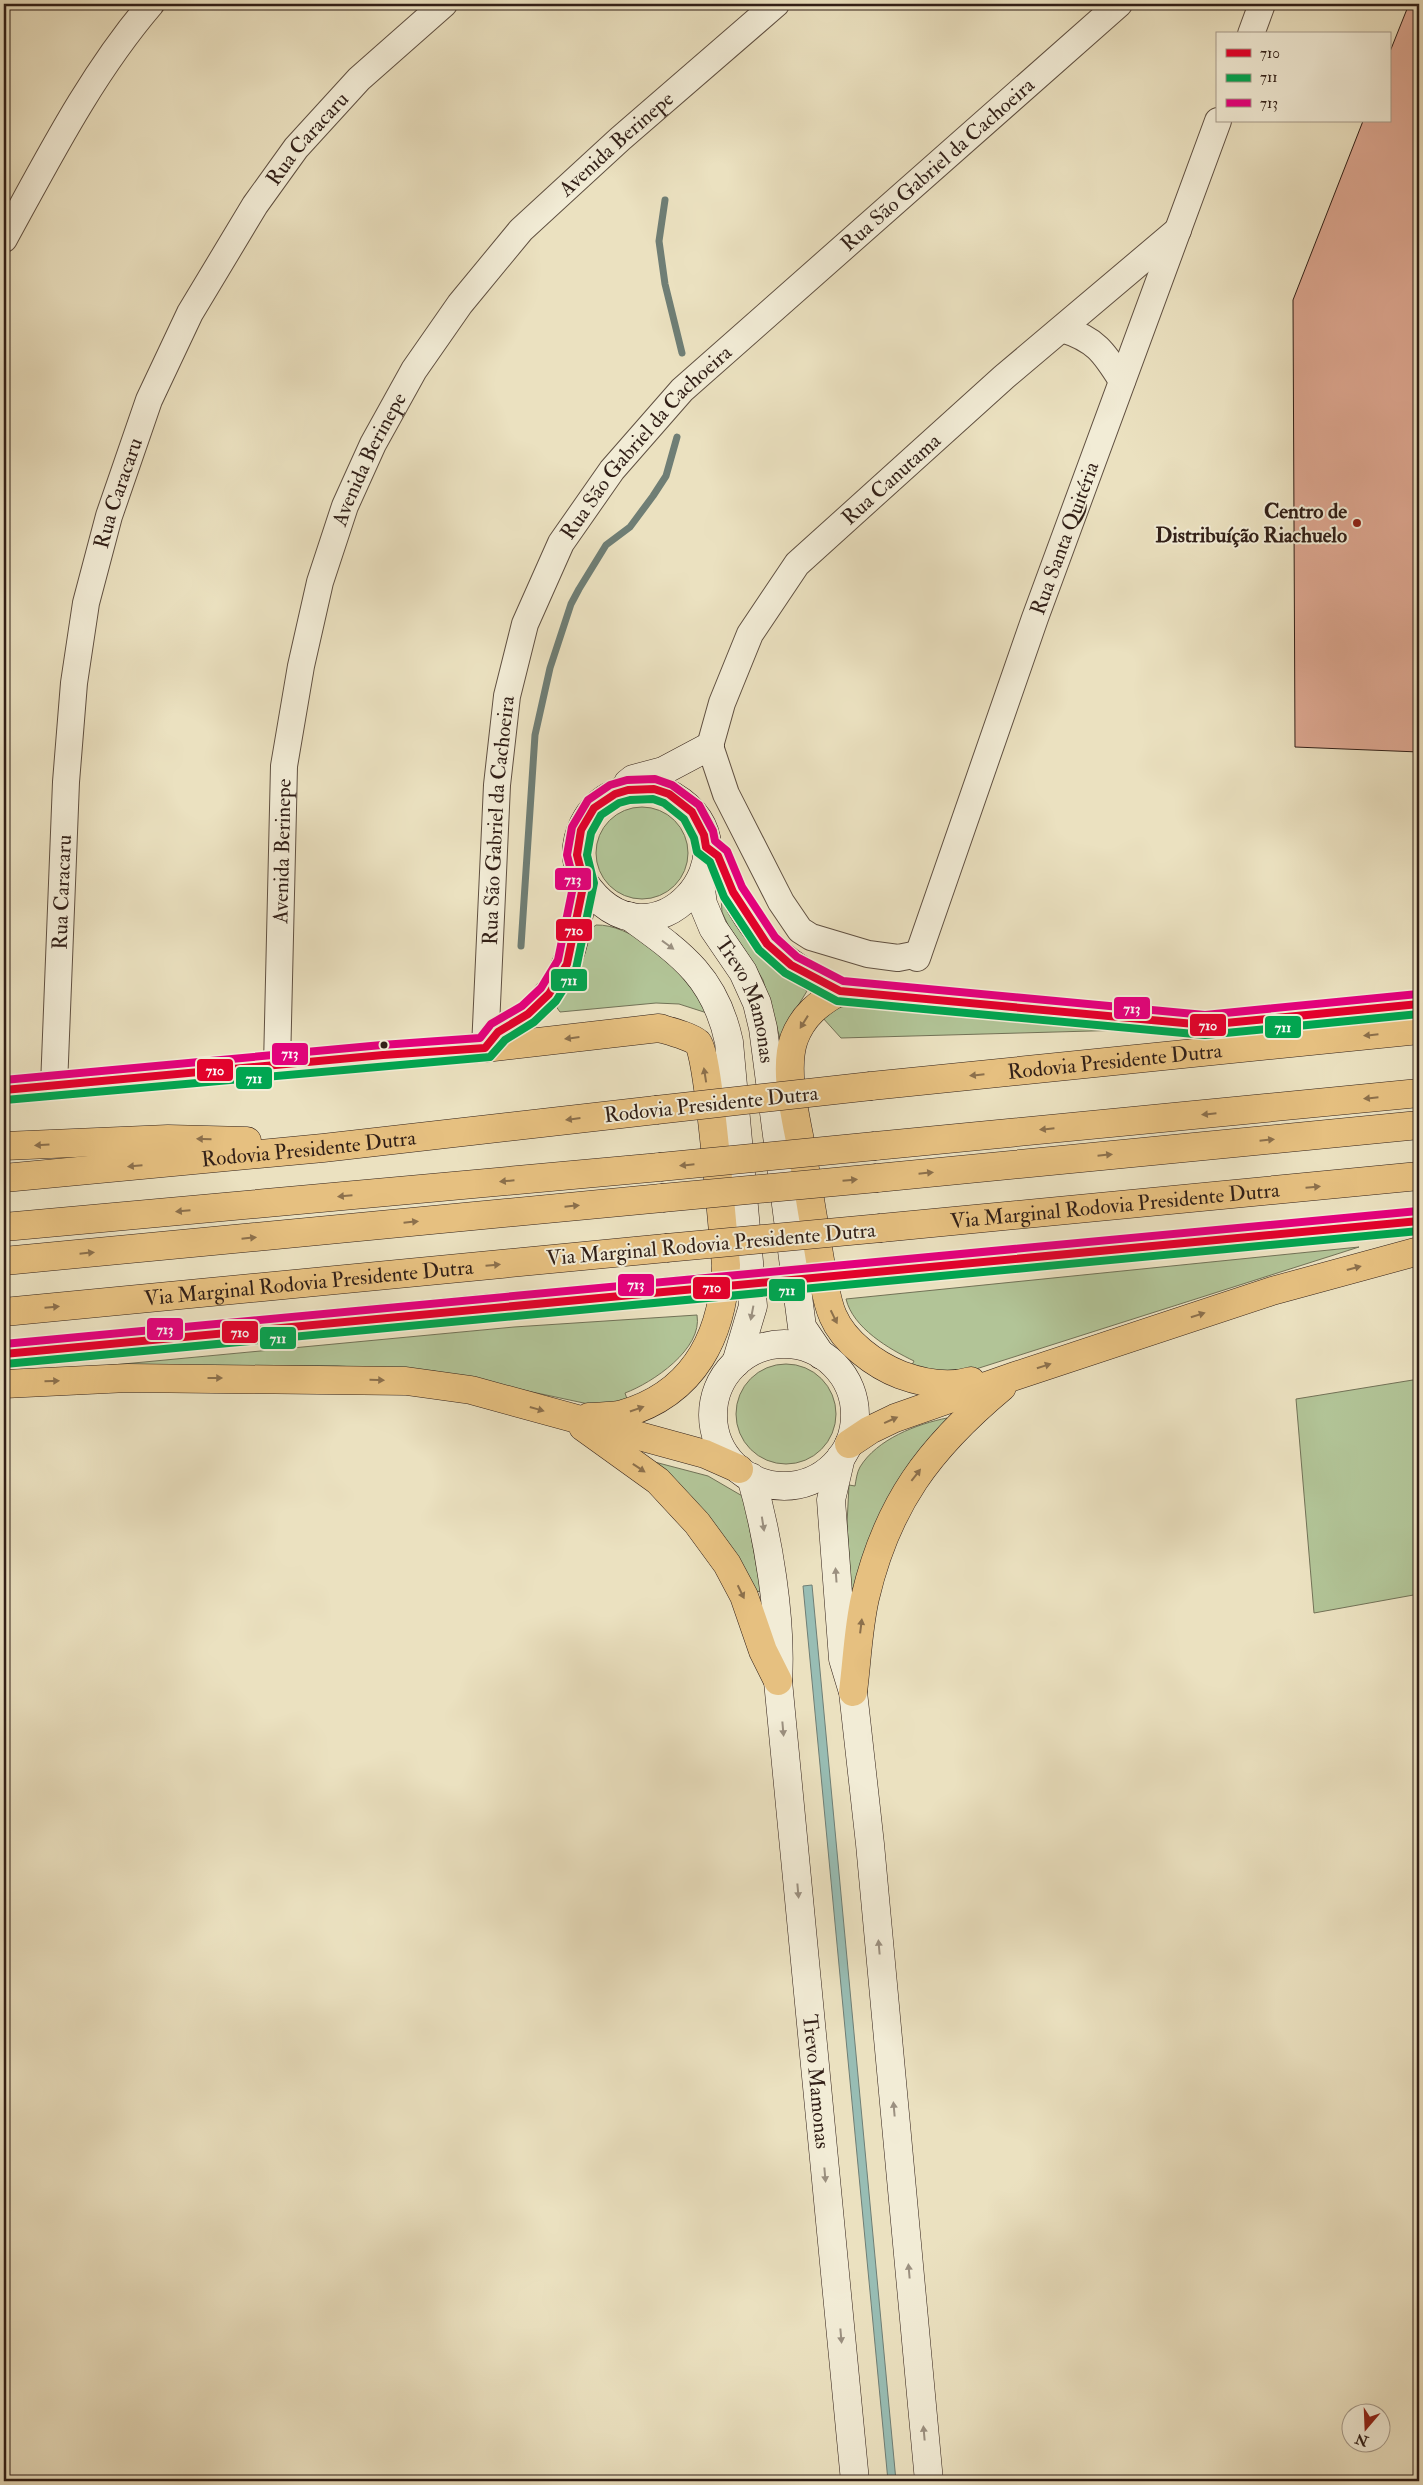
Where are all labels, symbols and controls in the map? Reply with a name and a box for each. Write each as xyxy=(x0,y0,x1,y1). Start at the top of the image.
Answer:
legend xyxy=(1216,32,1390,122)
text: 710 xyxy=(1260,44,1280,63)
text: 711 xyxy=(1260,68,1278,87)
street label: Rua São Gabriel da Cachoeira xyxy=(835,72,1041,257)
street label: Rua Caracaru xyxy=(260,86,355,191)
street label: Avenida Berinepe xyxy=(553,86,680,203)
text: 713 xyxy=(1260,94,1278,113)
street label: Rua São Gabriel da Cachoeira xyxy=(555,339,738,545)
street label: Avenida Berinepe xyxy=(326,388,413,531)
street label: Rua Canutama xyxy=(836,427,947,531)
street label: Rua Caracaru xyxy=(88,434,149,551)
street label: Rua Santa Quitéria xyxy=(1024,458,1106,619)
place label: Centro de Distribuíção Riachuelo xyxy=(1155,498,1347,549)
marker: Centro de Distribuíção Riachuelo xyxy=(1351,517,1363,529)
street label: Rua São Gabriel da Cachoeira xyxy=(477,694,521,946)
street label: Avenida Berinepe xyxy=(267,778,298,925)
street label: Rua Caracaru xyxy=(46,834,78,950)
line badge: 713 xyxy=(554,867,592,891)
text: 713 xyxy=(565,871,581,888)
line badge: 710 xyxy=(555,918,593,942)
text: 710 xyxy=(565,922,583,939)
street label: Trevo Mamonas xyxy=(709,932,780,1065)
one-way arrow xyxy=(661,940,675,950)
line badge: 711 xyxy=(550,968,588,992)
text: 711 xyxy=(561,972,577,989)
line badge: 713 xyxy=(1113,996,1151,1020)
text: 713 xyxy=(1124,1000,1140,1017)
line badge: 710 xyxy=(1189,1013,1227,1037)
line badge: 711 xyxy=(1264,1015,1302,1039)
one-way arrow xyxy=(799,1016,808,1029)
text: 710 xyxy=(1199,1017,1217,1034)
text: 711 xyxy=(1275,1019,1291,1036)
one-way arrow xyxy=(1362,1031,1378,1039)
one-way arrow xyxy=(563,1034,579,1042)
street label: Rodovia Presidente Dutra xyxy=(1006,1037,1224,1086)
unlabelled marker xyxy=(379,1040,389,1050)
line badge: 713 xyxy=(271,1042,309,1066)
text: 713 xyxy=(282,1045,298,1062)
line badge: 710 xyxy=(196,1058,234,1082)
text: 710 xyxy=(206,1062,224,1079)
line badge: 711 xyxy=(235,1066,273,1090)
one-way arrow xyxy=(701,1066,709,1082)
text: 711 xyxy=(246,1070,262,1087)
one-way arrow xyxy=(969,1071,985,1079)
street label: Rodovia Presidente Dutra xyxy=(603,1080,820,1129)
one-way arrow xyxy=(1362,1094,1378,1102)
one-way arrow xyxy=(1201,1110,1217,1118)
one-way arrow xyxy=(564,1115,580,1123)
street label: Rodovia Presidente Dutra xyxy=(200,1124,418,1173)
one-way arrow xyxy=(1039,1125,1055,1133)
one-way arrow xyxy=(196,1135,212,1143)
one-way arrow xyxy=(1259,1135,1275,1143)
one-way arrow xyxy=(34,1141,50,1149)
one-way arrow xyxy=(1097,1151,1113,1159)
one-way arrow xyxy=(679,1161,695,1169)
one-way arrow xyxy=(127,1162,143,1170)
one-way arrow xyxy=(918,1169,934,1177)
one-way arrow xyxy=(842,1176,858,1184)
one-way arrow xyxy=(499,1177,515,1185)
street label: Via Marginal Rodovia Presidente Dutra xyxy=(949,1177,1281,1235)
one-way arrow xyxy=(1305,1182,1321,1190)
one-way arrow xyxy=(337,1192,353,1200)
one-way arrow xyxy=(565,1202,581,1210)
one-way arrow xyxy=(175,1207,191,1215)
street label: Via Marginal Rodovia Presidente Dutra xyxy=(545,1217,877,1272)
one-way arrow xyxy=(403,1218,419,1226)
one-way arrow xyxy=(241,1233,257,1241)
one-way arrow xyxy=(79,1249,95,1257)
street label: Via Marginal Rodovia Presidente Dutra xyxy=(143,1254,475,1312)
one-way arrow xyxy=(485,1261,501,1269)
one-way arrow xyxy=(1346,1264,1361,1272)
line badge: 713 xyxy=(617,1273,655,1297)
text: 713 xyxy=(628,1276,644,1293)
line badge: 710 xyxy=(692,1276,731,1300)
line badge: 711 xyxy=(768,1278,806,1302)
text: 710 xyxy=(703,1279,721,1296)
text: 711 xyxy=(779,1282,795,1299)
one-way arrow xyxy=(45,1303,61,1311)
one-way arrow xyxy=(747,1306,755,1322)
one-way arrow xyxy=(830,1310,838,1324)
one-way arrow xyxy=(1191,1311,1206,1318)
line badge: 713 xyxy=(146,1317,184,1341)
line badge: 710 xyxy=(221,1320,259,1344)
text: 713 xyxy=(157,1321,173,1338)
text: 710 xyxy=(231,1324,249,1341)
line badge: 711 xyxy=(259,1326,297,1350)
text: 711 xyxy=(270,1330,286,1347)
one-way arrow xyxy=(1037,1362,1052,1370)
one-way arrow xyxy=(207,1374,223,1382)
one-way arrow xyxy=(45,1376,61,1384)
one-way arrow xyxy=(370,1376,386,1384)
one-way arrow xyxy=(529,1405,544,1413)
one-way arrow xyxy=(630,1405,645,1412)
one-way arrow xyxy=(884,1416,898,1424)
one-way arrow xyxy=(633,1463,646,1473)
one-way arrow xyxy=(911,1469,922,1482)
one-way arrow xyxy=(759,1517,767,1533)
one-way arrow xyxy=(832,1567,840,1583)
one-way arrow xyxy=(737,1585,746,1600)
one-way arrow xyxy=(857,1618,865,1634)
one-way arrow xyxy=(779,1721,787,1737)
one-way arrow xyxy=(794,1883,802,1899)
one-way arrow xyxy=(875,1939,883,1955)
street label: Trevo Mamonas xyxy=(796,2013,836,2150)
one-way arrow xyxy=(890,2101,898,2117)
one-way arrow xyxy=(821,2167,829,2183)
one-way arrow xyxy=(905,2263,913,2279)
one-way arrow xyxy=(837,2329,845,2345)
north arrow xyxy=(1340,2402,1390,2452)
one-way arrow xyxy=(920,2424,928,2440)
text: N xyxy=(1353,2430,1372,2450)

